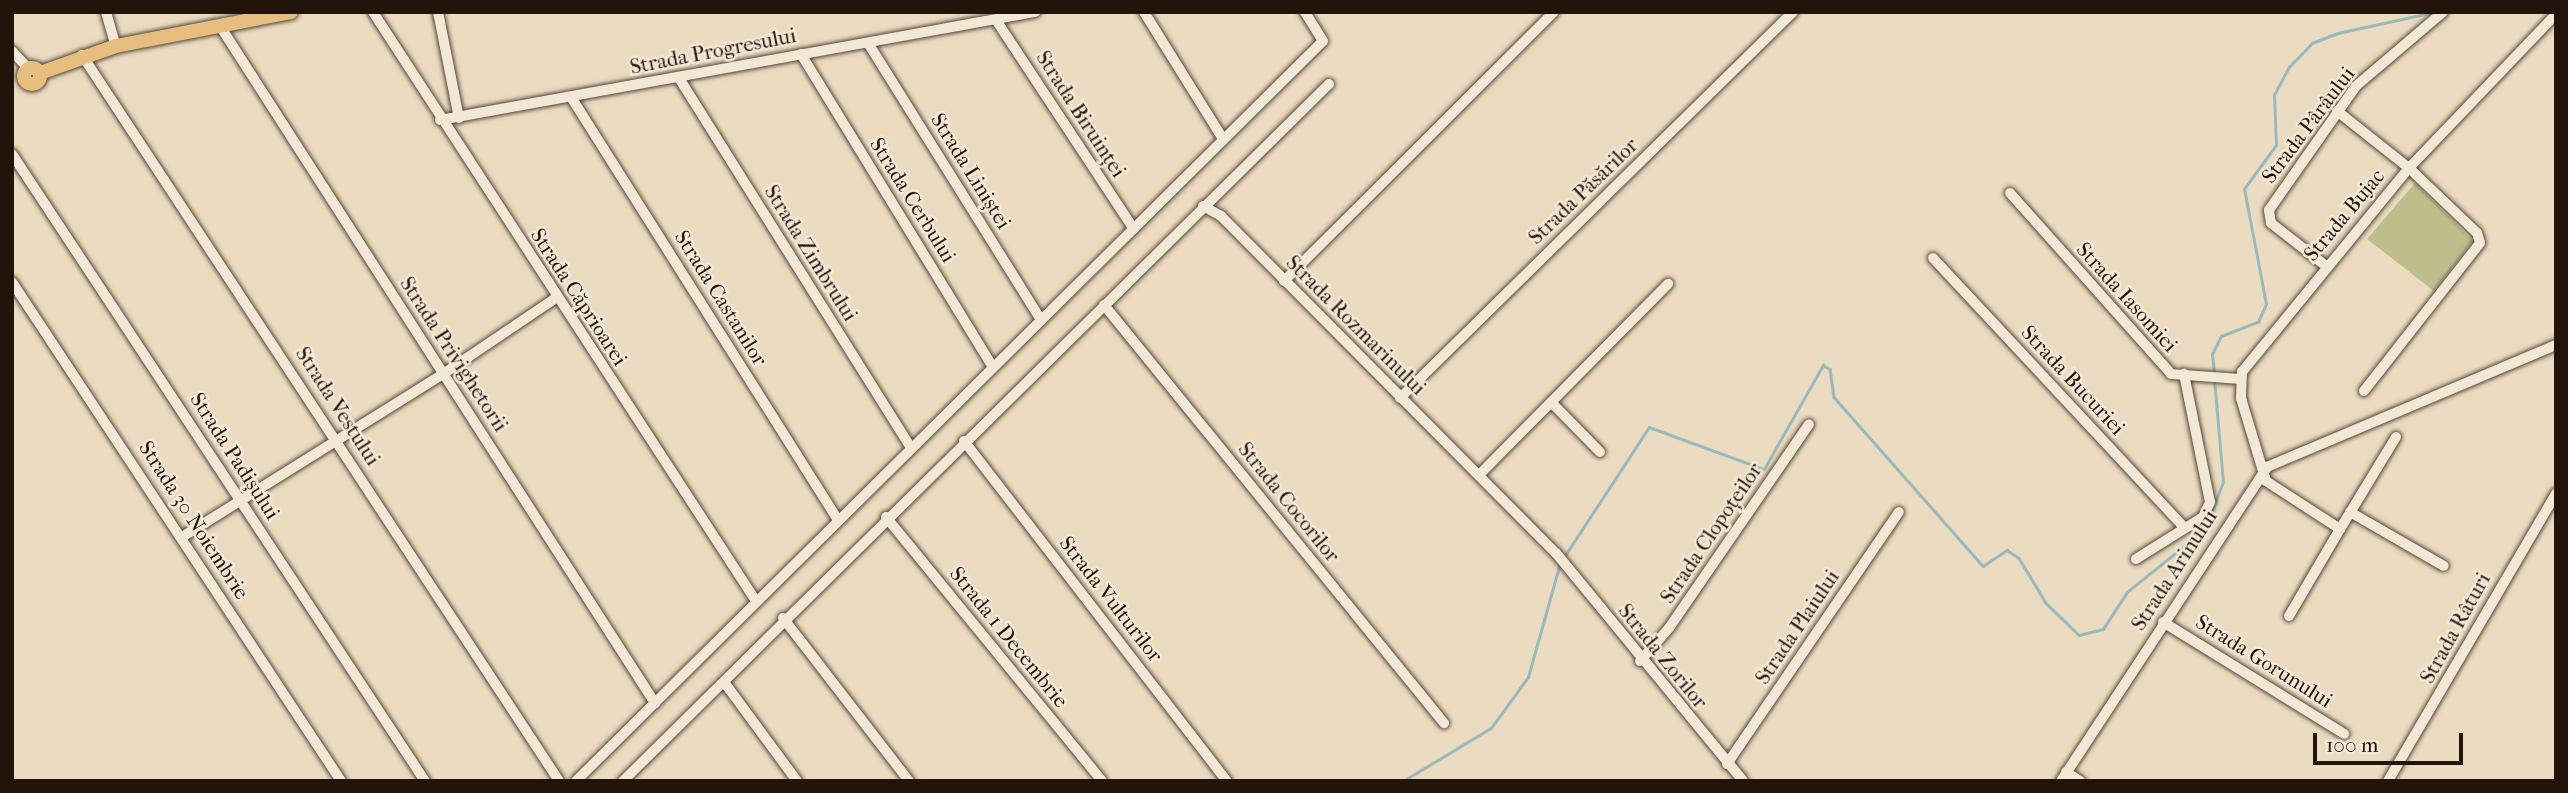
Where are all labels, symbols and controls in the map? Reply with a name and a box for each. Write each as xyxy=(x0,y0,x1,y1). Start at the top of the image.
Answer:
street label: Strada Progresului xyxy=(628,23,798,79)
street label: Strada Biruinței xyxy=(1031,46,1131,182)
street label: Strada Pârâului xyxy=(2256,62,2360,188)
street label: Strada Liniștei xyxy=(925,108,1017,234)
street label: Strada Păsărilor xyxy=(1523,132,1643,250)
street label: Strada Cerbului xyxy=(865,133,961,267)
street label: Strada Bujac xyxy=(2298,164,2390,266)
street label: Strada Zimbrului xyxy=(759,180,863,326)
street label: Strada Căprioarei xyxy=(525,224,633,370)
street label: Strada Castanilor xyxy=(669,226,773,370)
street label: Strada Iasomiei xyxy=(2071,237,2183,357)
street label: Strada Rozmarinului xyxy=(1281,250,1431,400)
street label: Strada Privighetorii xyxy=(395,272,513,436)
street label: Strada Bucuriei xyxy=(2016,320,2130,440)
street label: Strada Vestului xyxy=(290,342,386,470)
street label: Strada Padișului xyxy=(185,388,285,524)
street label: Strada 30 Noiembrie xyxy=(133,436,255,604)
street label: Strada Cocorilor xyxy=(1233,437,1345,567)
street label: Strada Clopoțeilor xyxy=(1655,458,1767,608)
street label: Strada Arinului xyxy=(2126,505,2222,635)
street label: Strada Vulturilor xyxy=(1054,531,1168,667)
street label: Strada 1 Decembrie xyxy=(944,561,1074,713)
street label: Strada Plaiului xyxy=(1750,565,1844,689)
street label: Strada Râturi xyxy=(2414,568,2496,688)
street label: Strada Zorilor xyxy=(1613,599,1713,713)
street label: Strada Gorunului xyxy=(2191,609,2337,713)
scale bar xyxy=(2316,720,2466,764)
text: 100 m xyxy=(2326,733,2379,757)

